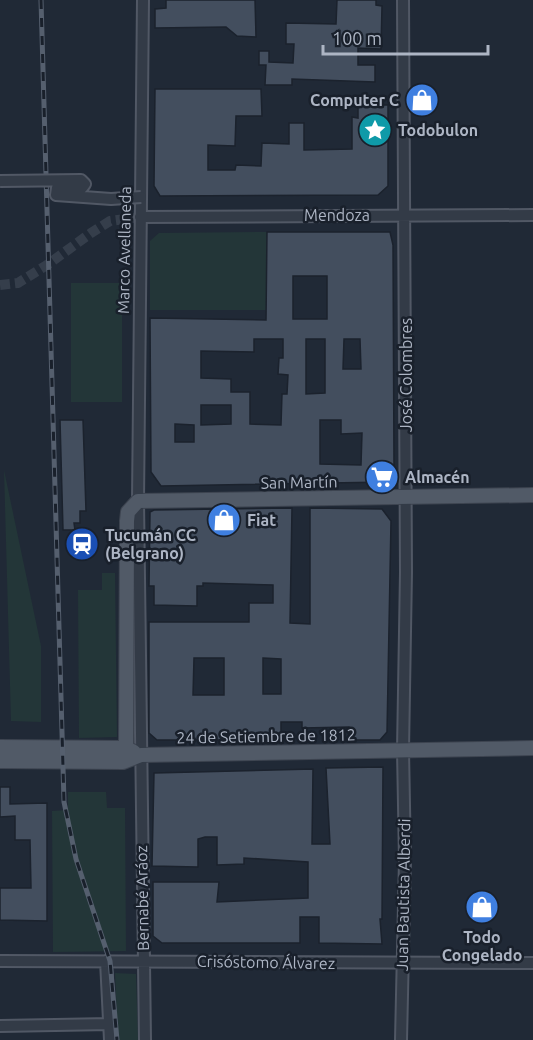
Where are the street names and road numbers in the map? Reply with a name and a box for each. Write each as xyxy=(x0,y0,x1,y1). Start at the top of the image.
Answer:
street label: Marco Avellaneda xyxy=(114,186,134,314)
street label: Mendoza xyxy=(304,206,370,224)
street label: José Colombres xyxy=(397,318,415,432)
street label: San Martín xyxy=(260,472,338,492)
street label: 24 de Setiembre de 1812 xyxy=(176,725,356,747)
street label: Juan Bautista Alberdi xyxy=(393,818,413,972)
street label: Bernabé Aráoz xyxy=(132,845,152,951)
street label: Crisóstomo Álvarez xyxy=(197,950,335,972)

